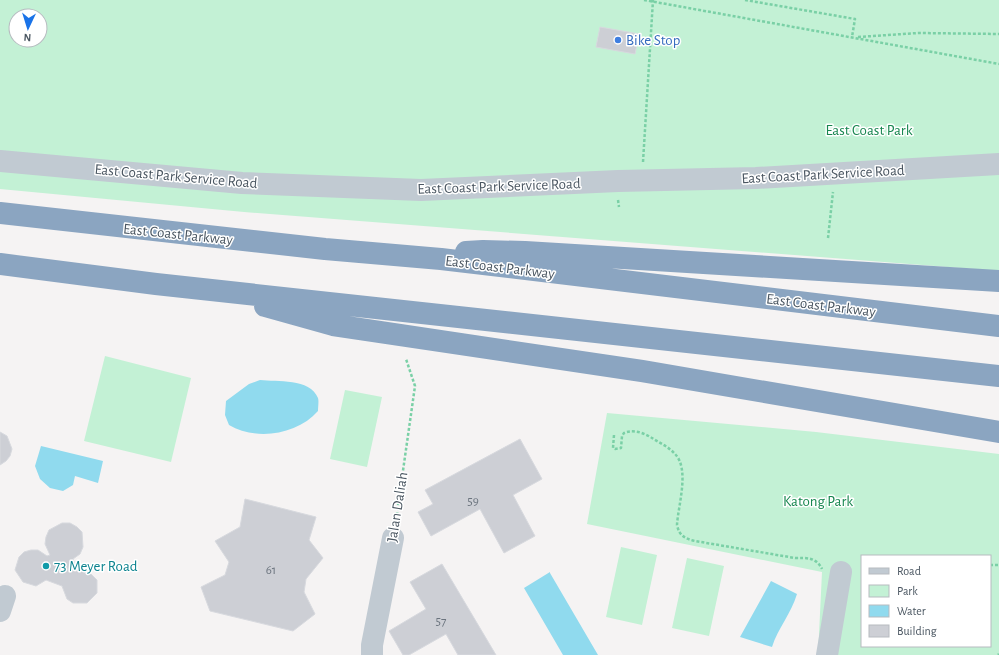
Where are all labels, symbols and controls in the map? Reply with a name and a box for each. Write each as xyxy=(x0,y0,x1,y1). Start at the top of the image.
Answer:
north arrow xyxy=(8,8,48,48)
text: N xyxy=(23,32,32,43)
place label: Bike Stop xyxy=(626,33,680,48)
marker: Bike Stop xyxy=(613,35,623,45)
park label: East Coast Park xyxy=(825,123,913,138)
street label: East Coast Park Service Road xyxy=(94,162,258,191)
street label: East Coast Park Service Road xyxy=(741,163,905,186)
street label: East Coast Park Service Road xyxy=(417,176,581,197)
street label: East Coast Parkway xyxy=(122,221,234,248)
street label: East Coast Parkway xyxy=(444,253,556,282)
street label: East Coast Parkway xyxy=(765,291,877,320)
street label: Jalan Daliah xyxy=(385,471,410,543)
park label: Katong Park xyxy=(783,494,853,509)
house number: 59 xyxy=(467,495,479,508)
legend xyxy=(861,555,991,647)
place label: 73 Meyer Road xyxy=(54,559,138,574)
marker: 73 Meyer Road xyxy=(41,561,51,571)
house number: 61 xyxy=(266,564,276,577)
text: Road xyxy=(897,565,921,577)
text: Park xyxy=(897,585,918,597)
text: Water xyxy=(897,605,926,617)
house number: 57 xyxy=(436,615,447,628)
text: Building xyxy=(897,625,937,637)

